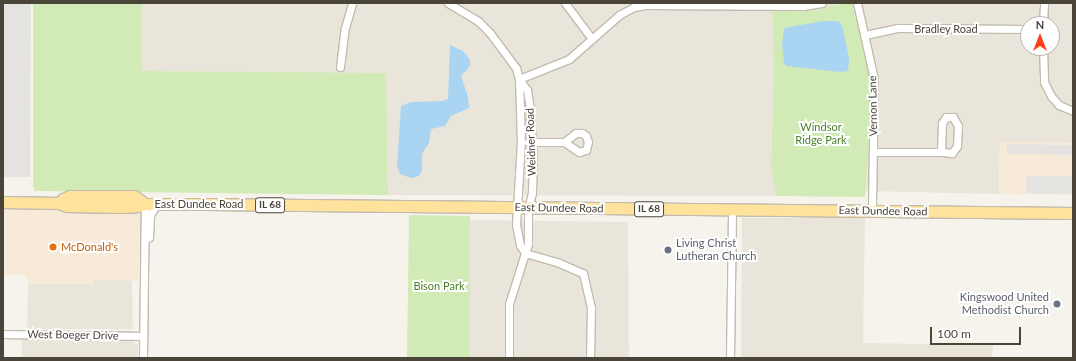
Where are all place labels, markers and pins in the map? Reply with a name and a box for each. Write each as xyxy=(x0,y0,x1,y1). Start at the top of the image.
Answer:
place label: Living Christ Lutheran Church xyxy=(676,237,756,263)
place label: McDonald's xyxy=(61,240,118,254)
marker: McDonald's xyxy=(48,242,58,252)
marker: Living Christ Lutheran Church xyxy=(663,245,673,255)
place label: Kingswood United Methodist Church xyxy=(960,291,1049,317)
marker: Kingswood United Methodist Church xyxy=(1052,299,1062,309)

